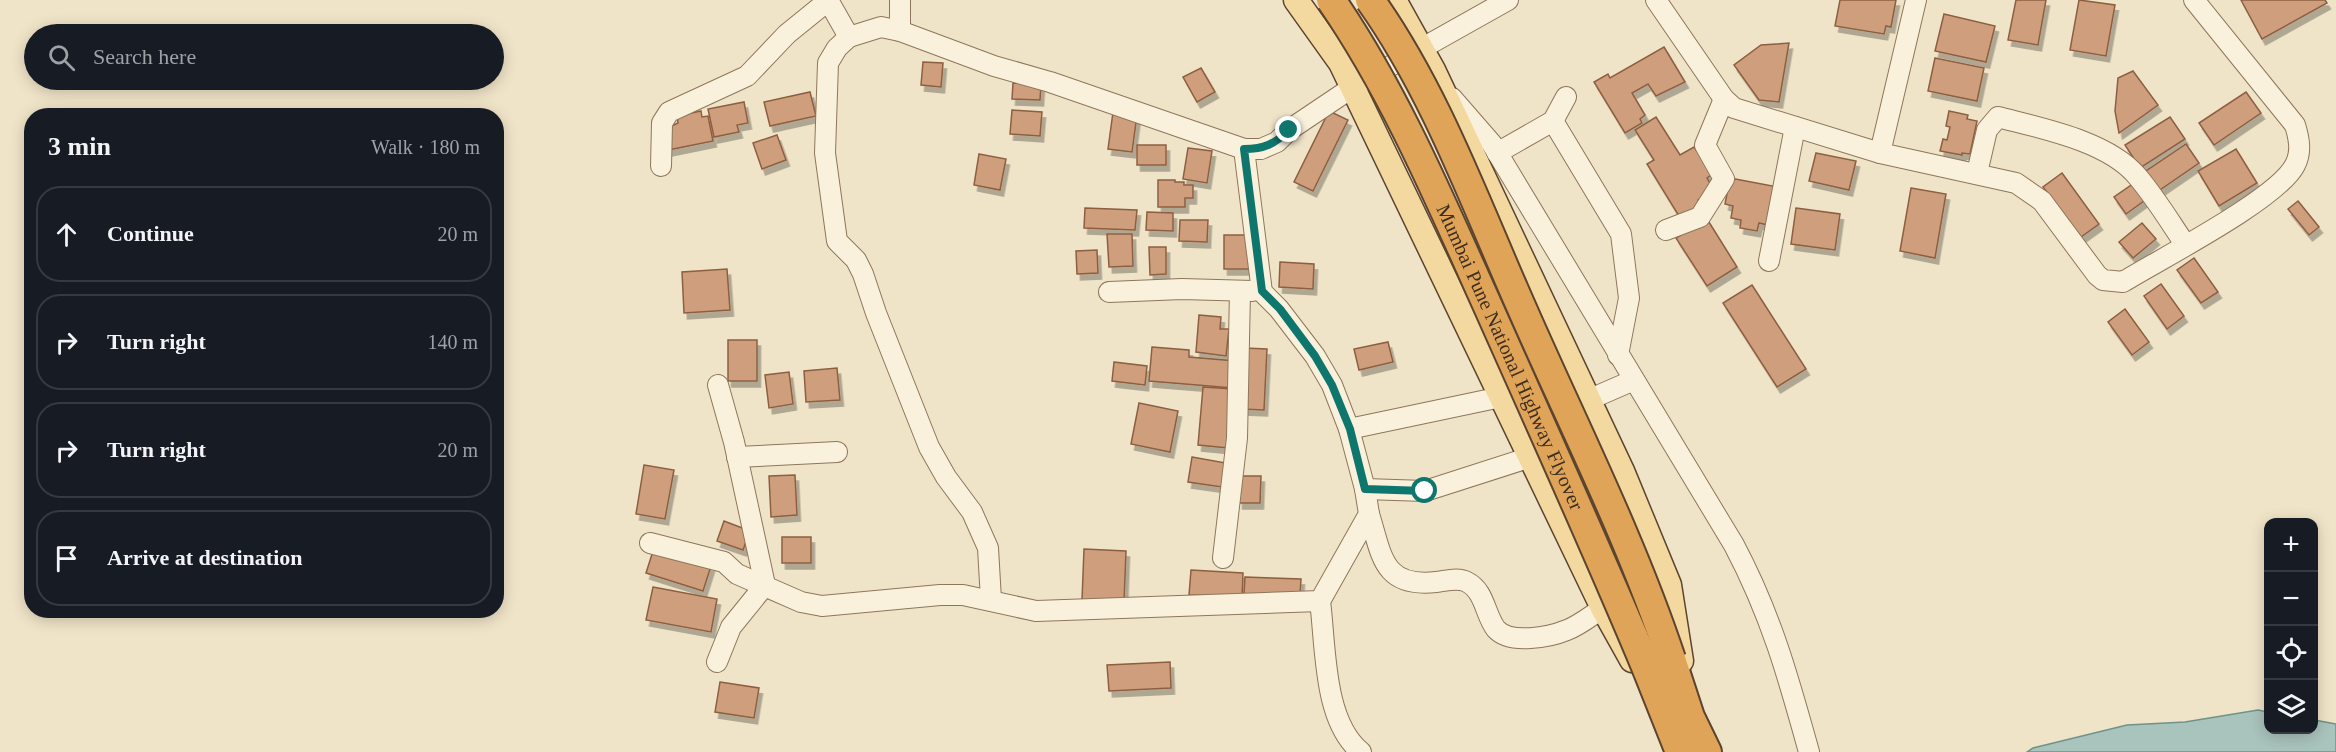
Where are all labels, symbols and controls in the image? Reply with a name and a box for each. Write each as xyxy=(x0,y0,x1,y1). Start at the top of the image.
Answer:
search box xyxy=(24,24,504,90)
icon: search xyxy=(45,41,78,74)
text: Search here xyxy=(93,44,196,69)
route end xyxy=(1275,116,1301,142)
text: 3 min xyxy=(48,132,111,161)
text: Walk · 180 m xyxy=(371,136,480,158)
street label: Mumbai Pune National Highway Flyover xyxy=(1432,201,1588,513)
icon: ahead xyxy=(50,218,83,251)
text: Continue xyxy=(107,221,194,246)
text: 20 m xyxy=(437,223,478,245)
icon: right xyxy=(50,326,83,359)
text: Turn right xyxy=(107,329,206,354)
text: 140 m xyxy=(427,331,478,353)
icon: right xyxy=(50,434,83,467)
text: Turn right xyxy=(107,437,206,462)
text: 20 m xyxy=(437,439,478,461)
route start xyxy=(1411,477,1437,503)
map controls xyxy=(2264,518,2318,734)
button: + xyxy=(2264,518,2318,572)
icon: arrive xyxy=(50,542,83,575)
text: Arrive at destination xyxy=(107,545,303,570)
button: − xyxy=(2264,572,2318,626)
button: locate xyxy=(2264,626,2318,680)
button: layers xyxy=(2264,680,2318,734)

